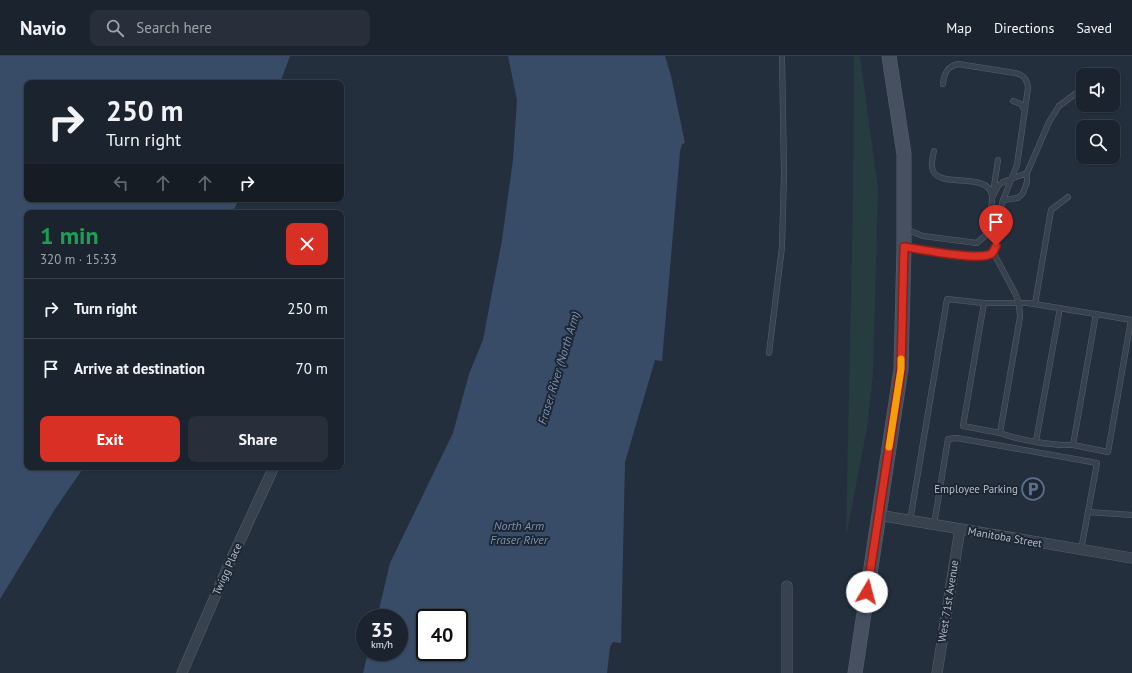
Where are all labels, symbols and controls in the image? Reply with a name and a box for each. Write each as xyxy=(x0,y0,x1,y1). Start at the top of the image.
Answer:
search box xyxy=(90,10,370,46)
text: Navio xyxy=(20,16,66,40)
icon: search xyxy=(104,17,126,39)
text: Search here xyxy=(136,18,212,37)
text: Map xyxy=(946,19,972,37)
text: Directions xyxy=(994,19,1054,37)
text: Saved xyxy=(1076,19,1112,37)
map controls xyxy=(1076,68,1120,164)
button: sound xyxy=(1076,68,1120,112)
text: 250 m xyxy=(106,92,183,129)
icon: right xyxy=(40,96,92,148)
button: search xyxy=(1076,120,1120,164)
text: Turn right xyxy=(106,128,181,151)
icon: left xyxy=(110,172,132,194)
icon: ahead xyxy=(152,172,174,194)
icon: ahead xyxy=(194,172,216,194)
icon: right xyxy=(236,172,258,194)
pin xyxy=(979,205,1013,246)
icon: arrive xyxy=(985,211,1007,233)
text: 1 min xyxy=(40,220,99,251)
button: close xyxy=(286,223,328,265)
text: 320 m · 15:33 xyxy=(40,251,117,268)
icon: right xyxy=(40,298,62,320)
text: Turn right xyxy=(74,299,137,318)
text: 250 m xyxy=(287,299,328,318)
water label: Fraser River (North Arm) xyxy=(534,310,583,426)
icon: arrive xyxy=(40,358,62,380)
text: Arrive at destination xyxy=(74,359,205,378)
text: 70 m xyxy=(295,359,328,378)
button: Exit xyxy=(40,416,180,462)
button: Share xyxy=(188,416,328,462)
parking icon: Employee Parking xyxy=(1020,476,1046,502)
place label: Employee Parking xyxy=(934,482,1018,496)
water label: North Arm Fraser River xyxy=(490,518,549,547)
street label: Manitoba Street xyxy=(967,524,1043,550)
street label: Twigg Place xyxy=(209,540,245,597)
street label: West 71st Avenue xyxy=(935,559,961,643)
position arrow xyxy=(846,571,888,613)
speed limit sign: 40 xyxy=(416,609,468,661)
text: 35 xyxy=(371,617,393,643)
text: km/h xyxy=(371,638,393,651)

